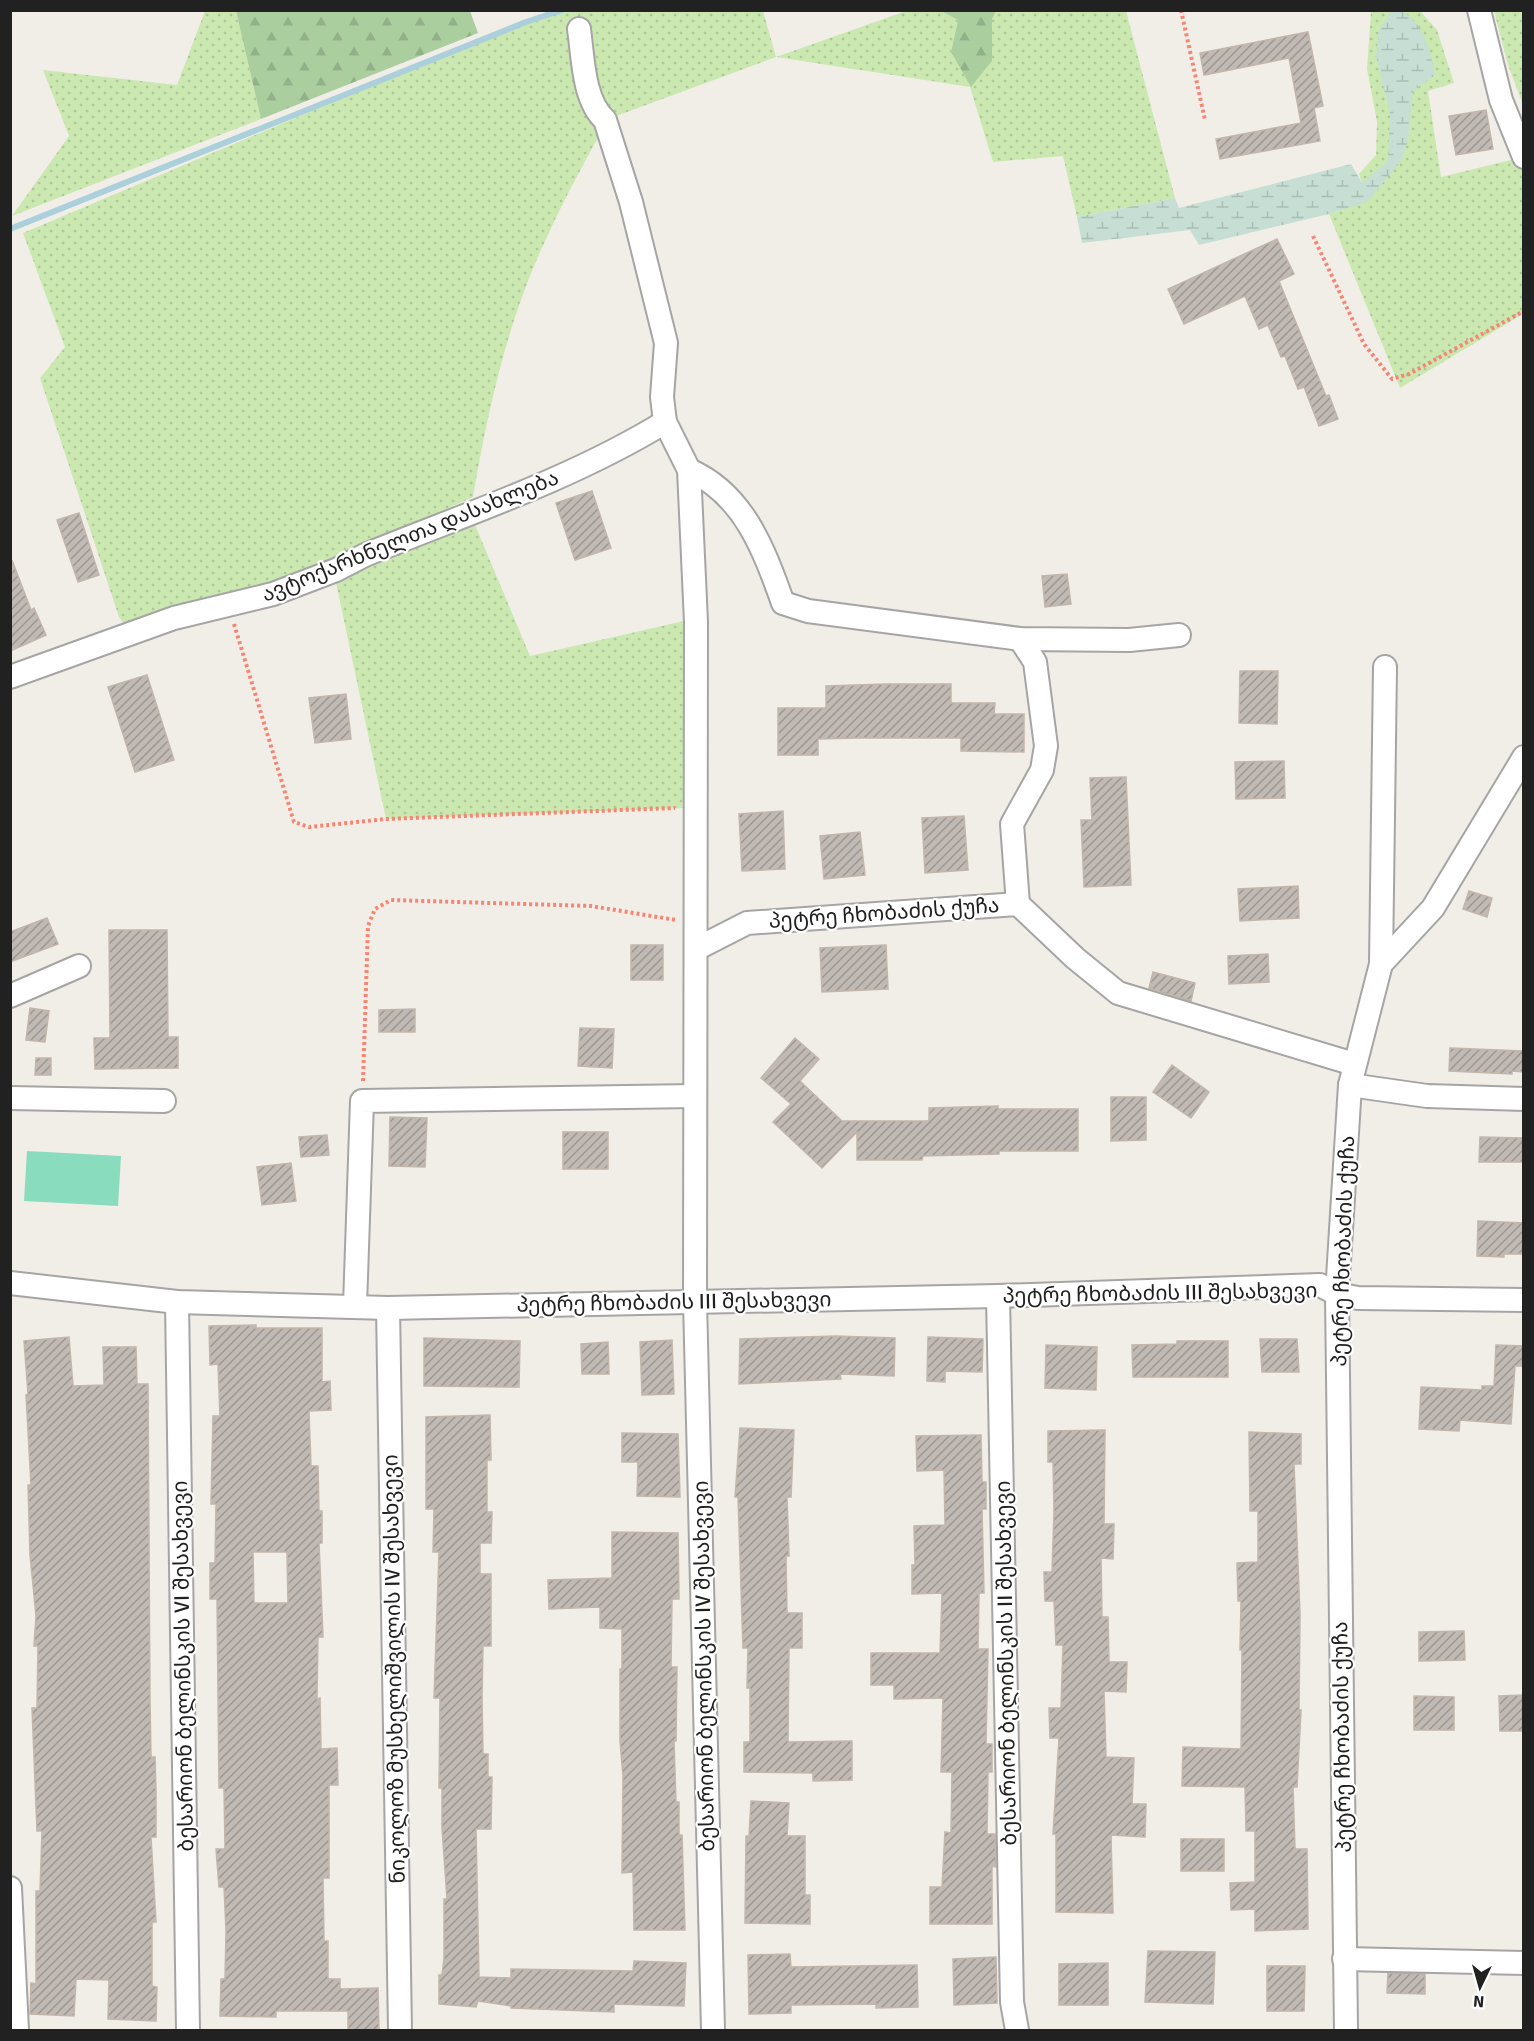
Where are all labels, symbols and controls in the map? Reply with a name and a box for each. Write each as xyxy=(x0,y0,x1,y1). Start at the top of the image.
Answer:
street label: ავტოქარხნელთა დასახლება xyxy=(258,464,562,608)
street label: პეტრე ჩხობაძის ქუჩა xyxy=(768,892,1000,934)
street label: პეტრე ჩხობაძის ქუჩა xyxy=(1326,1135,1360,1367)
street label: პეტრე ჩხობაძის III შესახვევი xyxy=(1002,1277,1318,1309)
street label: პეტრე ჩხობაძის III შესახვევი xyxy=(516,1286,832,1318)
street label: ნიკოლოზ მუსხელიშვილის IV შესახვევი xyxy=(377,1454,411,1884)
street label: ბესარიონ ბელინსკის VI შესახვევი xyxy=(167,1480,199,1852)
street label: ბესარიონ ბელინსკის IV შესახვევი xyxy=(688,1480,720,1852)
street label: ბესარიონ ბელინსკის II შესახვევი xyxy=(990,1480,1022,1846)
street label: პეტრე ჩხობაძის ქუჩა xyxy=(1327,1621,1357,1853)
north arrow xyxy=(1450,1957,1510,2017)
text: N xyxy=(1472,1990,1485,2011)

